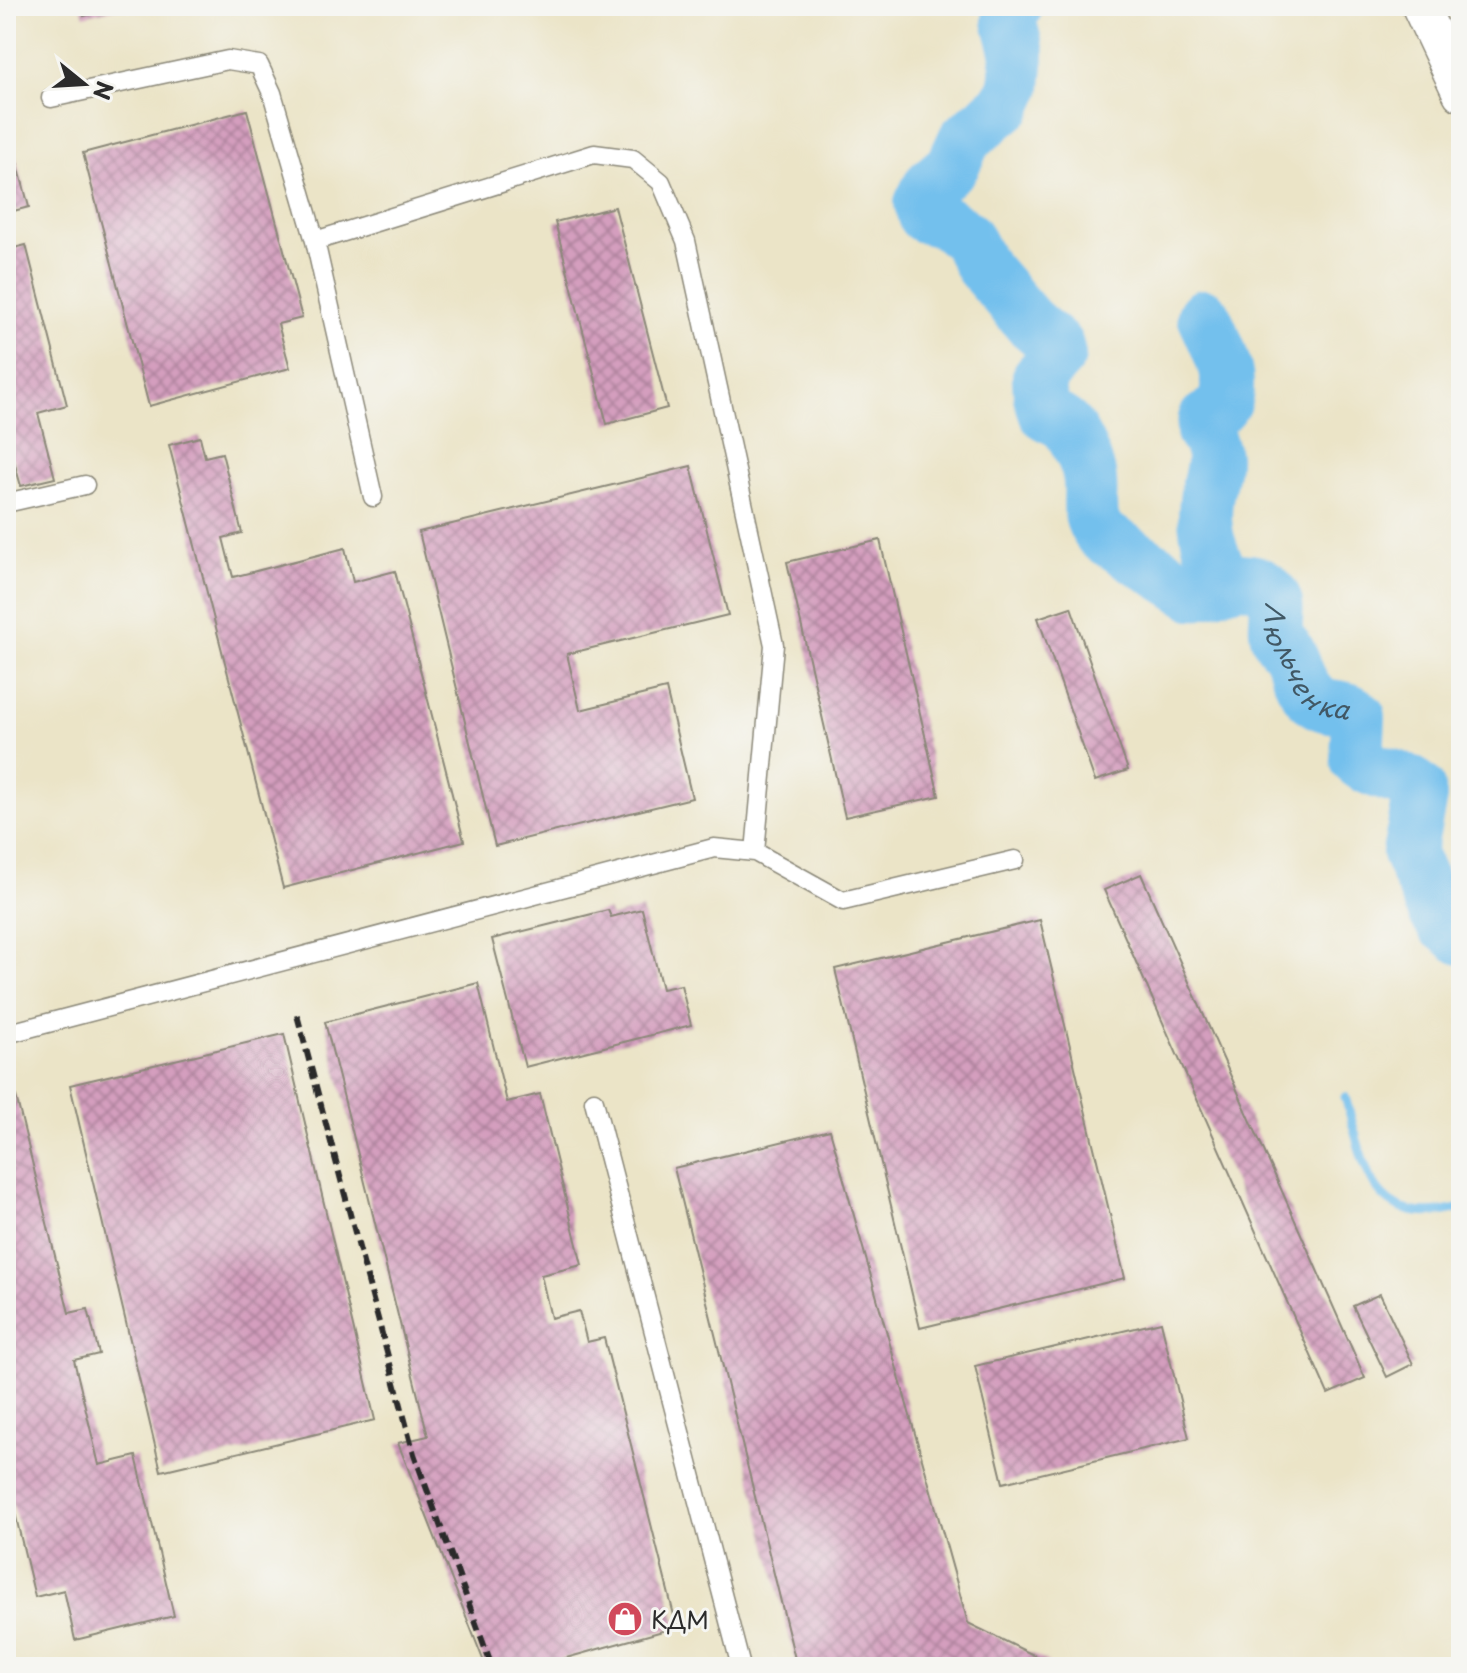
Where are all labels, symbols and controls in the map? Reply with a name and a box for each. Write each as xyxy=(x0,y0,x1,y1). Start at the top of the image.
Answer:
north arrow xyxy=(44,44,124,124)
text: N xyxy=(86,77,123,104)
water label: Люльченка xyxy=(1255,602,1354,728)
shop icon: КДМ xyxy=(606,1600,644,1638)
place label: КДМ xyxy=(651,1601,709,1637)

